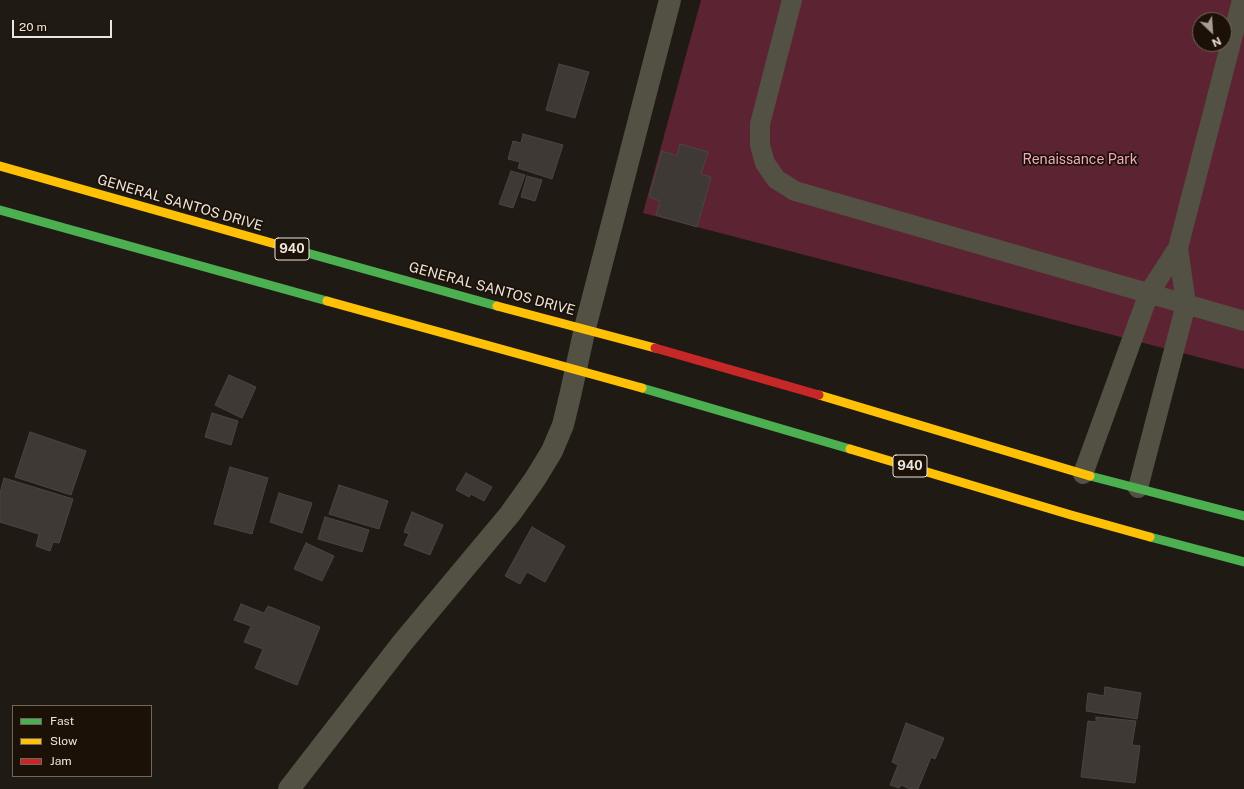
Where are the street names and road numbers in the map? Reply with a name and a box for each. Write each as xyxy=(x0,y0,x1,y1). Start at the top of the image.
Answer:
street label: GENERAL SANTOS DRIVE xyxy=(95,171,265,235)
road number: 940 xyxy=(275,238,309,260)
street label: GENERAL SANTOS DRIVE xyxy=(407,259,577,319)
road number: 940 xyxy=(893,455,927,477)

